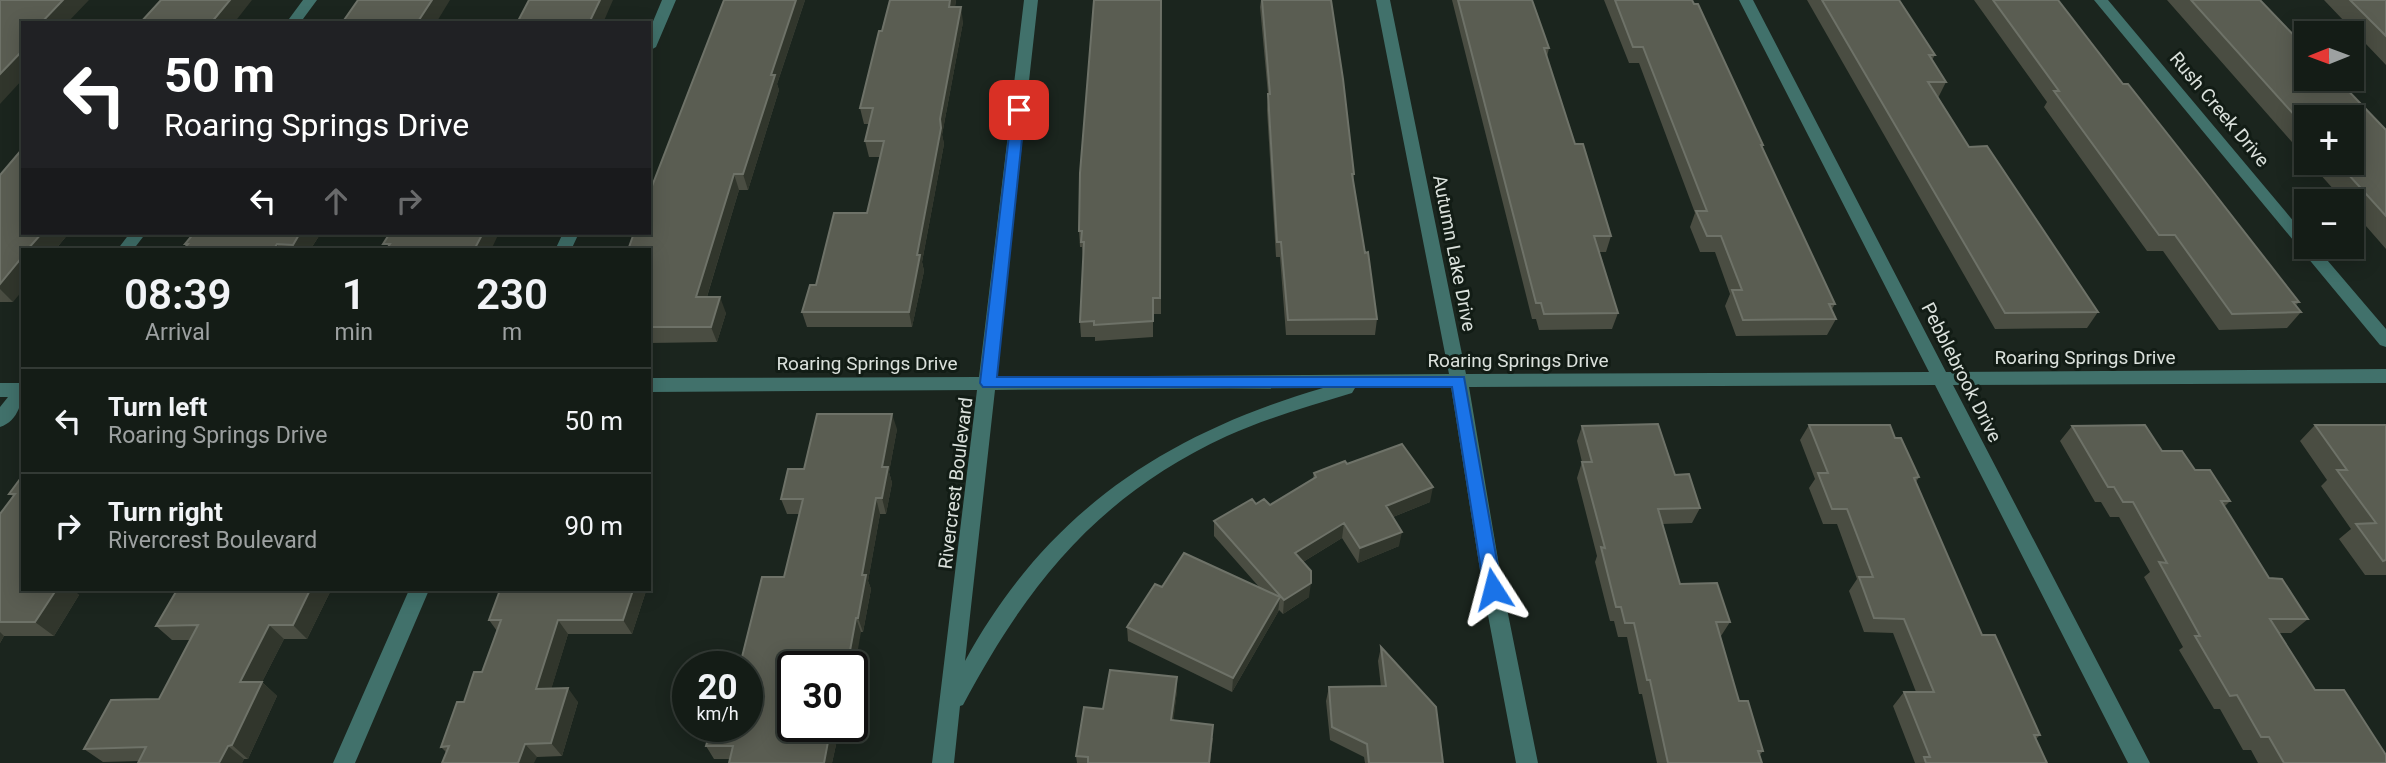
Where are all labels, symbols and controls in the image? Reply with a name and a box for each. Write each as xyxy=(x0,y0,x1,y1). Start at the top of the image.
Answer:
north arrow xyxy=(2294,21,2364,91)
map controls xyxy=(2294,21,2364,259)
text: 50 m xyxy=(164,47,275,104)
street label: Rush Creek Drive xyxy=(2165,47,2274,171)
icon: left xyxy=(49,49,140,140)
pin xyxy=(989,80,1049,140)
icon: arrive xyxy=(1000,91,1038,129)
button: + xyxy=(2294,105,2364,175)
text: Roaring Springs Drive xyxy=(164,106,469,144)
street label: Autumn Lake Drive xyxy=(1428,173,1481,333)
icon: left xyxy=(244,182,282,220)
icon: ahead xyxy=(317,182,355,220)
icon: right xyxy=(390,182,428,220)
button: − xyxy=(2294,189,2364,259)
text: 08:39 xyxy=(124,270,231,319)
text: 1 xyxy=(342,270,366,319)
text: 230 xyxy=(476,270,548,319)
street label: Pebblebrook Drive xyxy=(1916,299,2007,446)
text: Arrival xyxy=(145,319,210,346)
text: min xyxy=(334,319,373,346)
text: m xyxy=(502,319,522,346)
street label: Roaring Springs Drive xyxy=(1994,346,2176,369)
street label: Roaring Springs Drive xyxy=(1427,349,1609,372)
street label: Roaring Springs Drive xyxy=(776,352,958,375)
text: Turn left xyxy=(108,392,207,422)
street label: Rivercrest Boulevard xyxy=(934,396,977,570)
icon: left xyxy=(49,402,87,440)
text: 50 m xyxy=(565,406,623,436)
text: Roaring Springs Drive xyxy=(108,422,327,449)
text: Turn right xyxy=(108,497,223,527)
icon: right xyxy=(49,507,87,545)
text: 90 m xyxy=(565,511,623,541)
text: Rivercrest Boulevard xyxy=(108,527,317,554)
position arrow xyxy=(1456,552,1530,626)
speed limit sign: 30 xyxy=(777,651,868,742)
text: 20 xyxy=(697,667,738,708)
text: km/h xyxy=(696,703,739,724)

